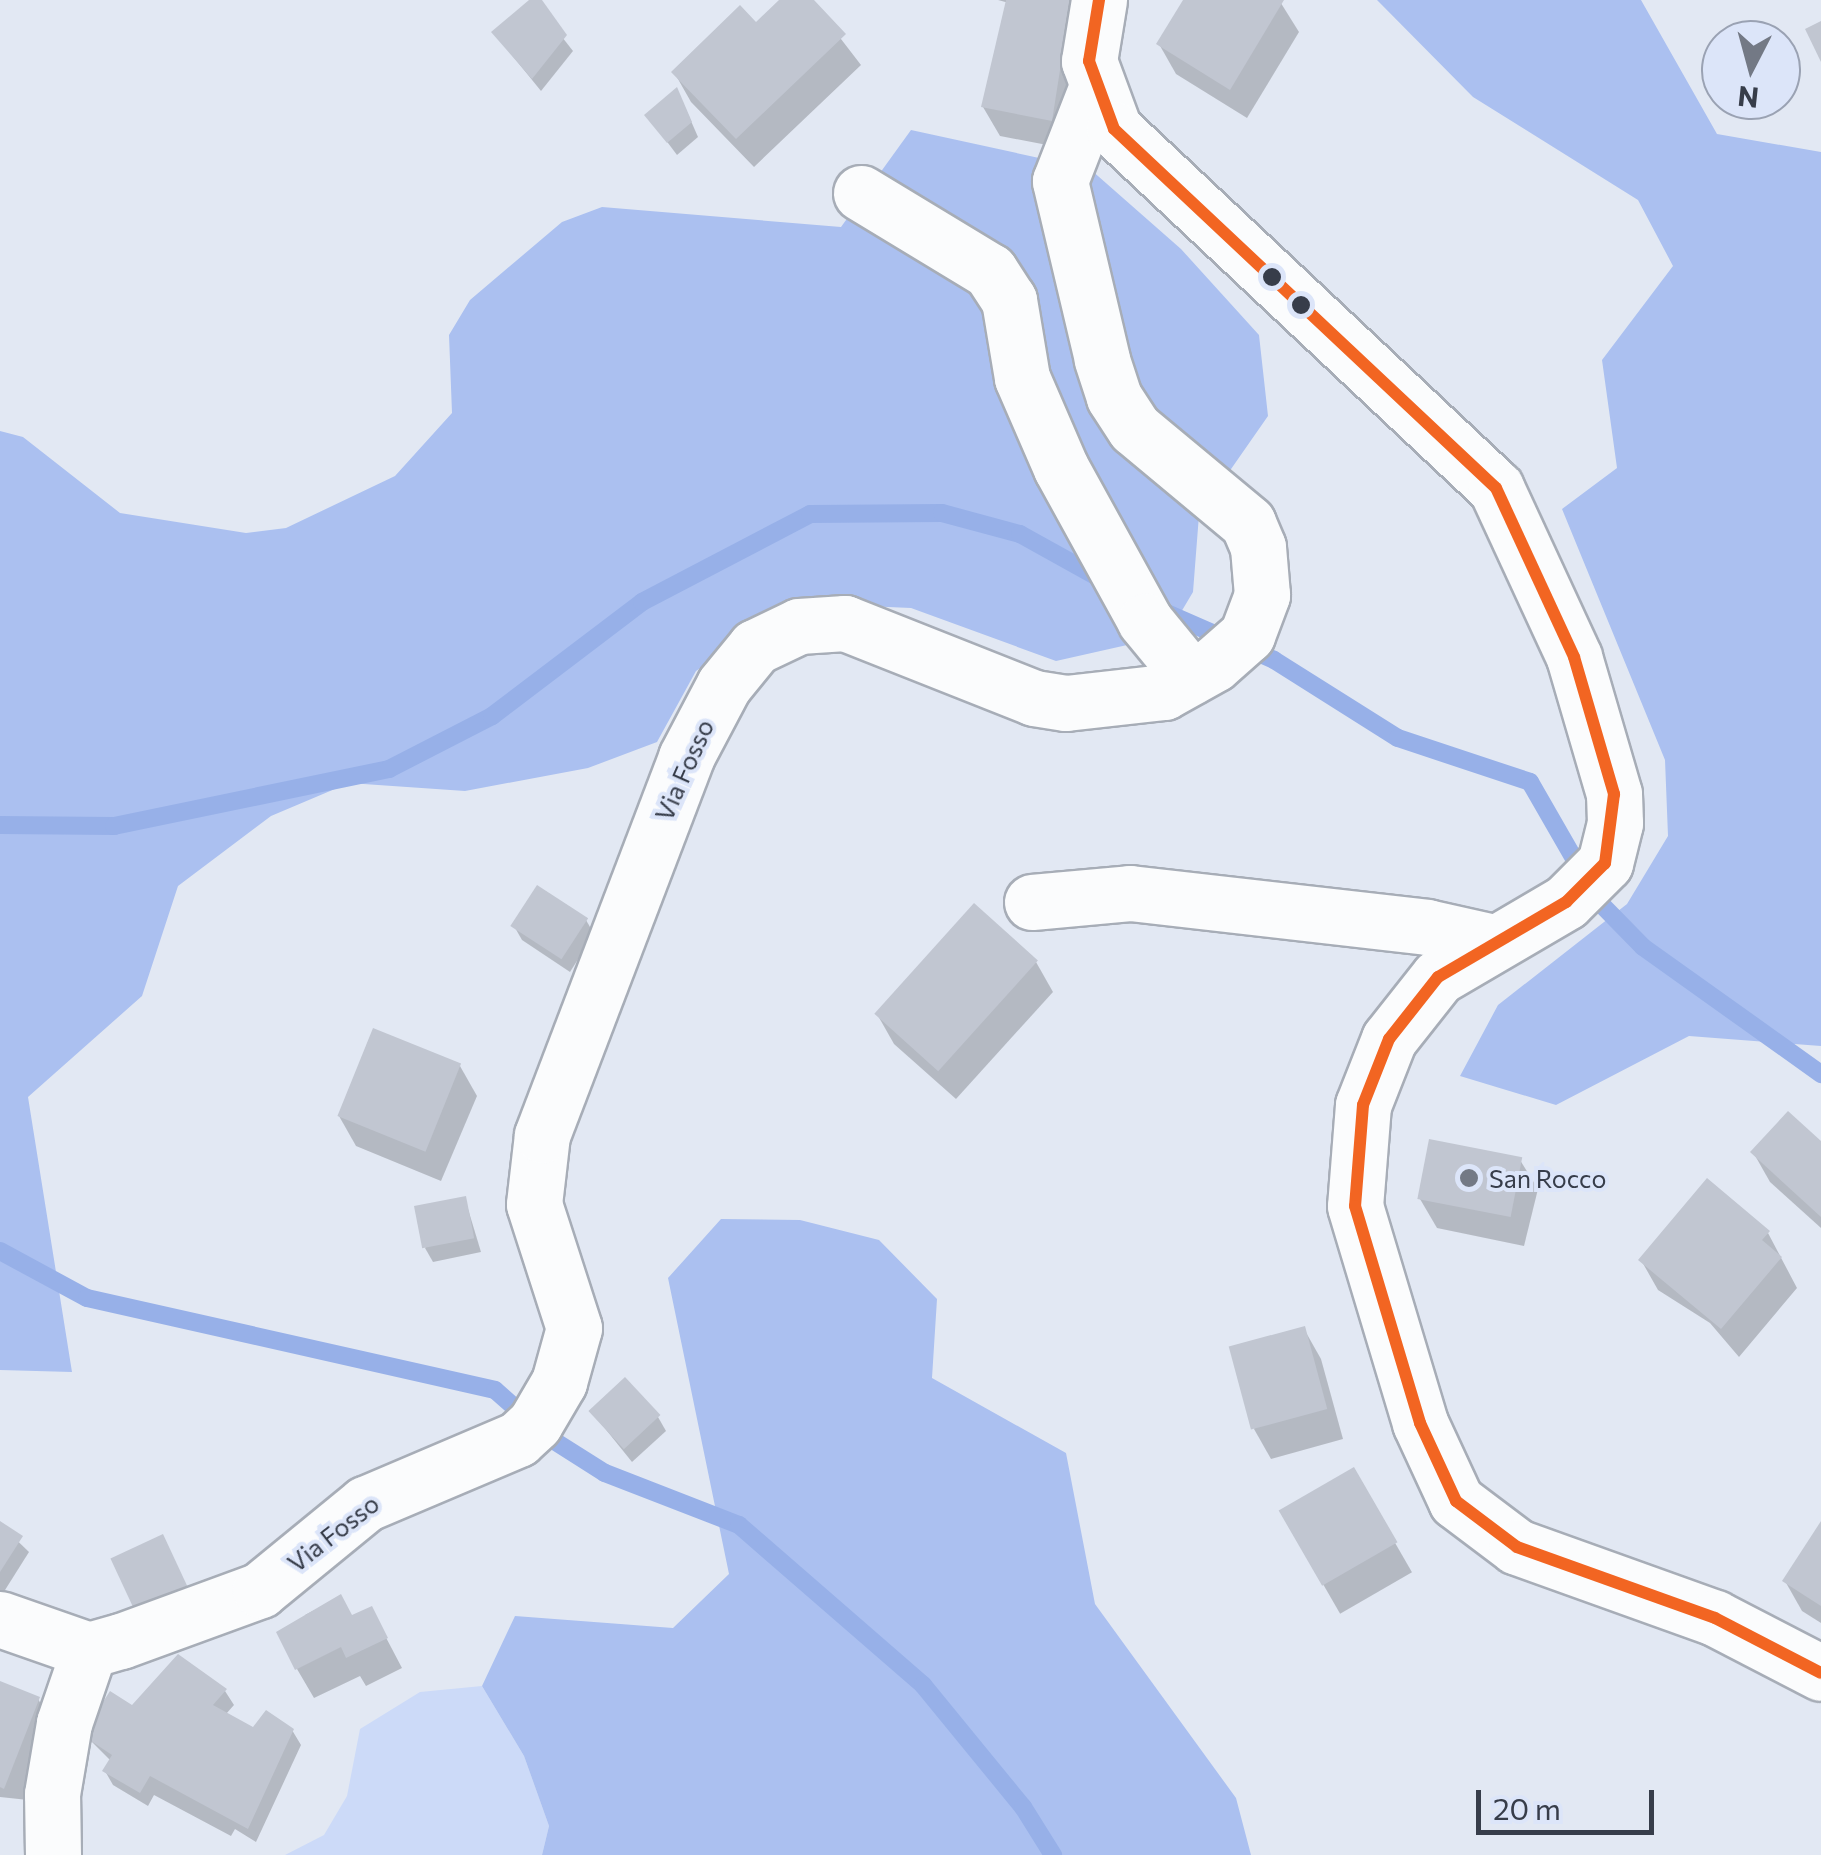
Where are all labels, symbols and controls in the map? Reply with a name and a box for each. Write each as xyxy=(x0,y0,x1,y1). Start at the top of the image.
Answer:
north arrow xyxy=(1701,20,1801,120)
text: N xyxy=(1736,80,1760,116)
unlabelled marker xyxy=(1262,267,1282,287)
unlabelled marker xyxy=(1291,295,1311,315)
street label: Via Fosso xyxy=(648,715,720,825)
place label: San Rocco xyxy=(1489,1163,1606,1193)
marker: San Rocco xyxy=(1458,1167,1480,1189)
street label: Via Fosso xyxy=(281,1488,385,1578)
scale bar xyxy=(1481,1770,1658,1832)
text: 20 m xyxy=(1493,1789,1561,1826)

